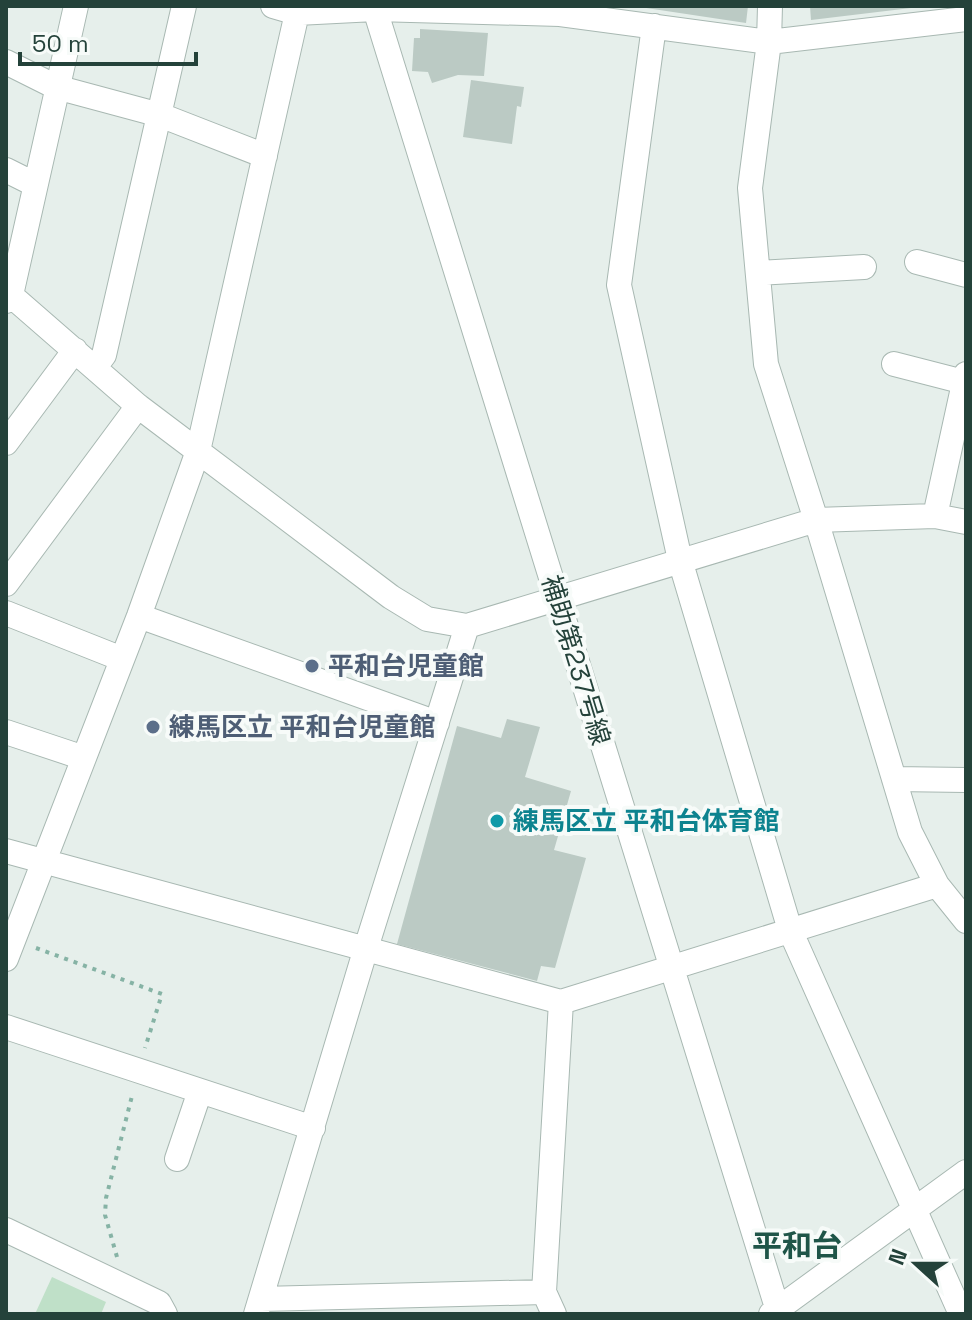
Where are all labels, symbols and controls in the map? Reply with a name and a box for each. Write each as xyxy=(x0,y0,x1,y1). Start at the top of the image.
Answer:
scale bar xyxy=(20,16,196,66)
text: 50 m xyxy=(32,28,89,59)
street label: 補助第237号線 xyxy=(534,571,618,749)
place label: 平和台児童館 xyxy=(328,649,484,683)
marker: 平和台児童館 xyxy=(303,657,321,675)
place label: 練馬区立 平和台児童館 xyxy=(169,710,436,744)
marker: 練馬区立 平和台児童館 xyxy=(144,718,162,736)
place label: 練馬区立 平和台体育館 xyxy=(513,804,780,838)
marker: 練馬区立 平和台体育館 xyxy=(488,812,506,830)
north arrow xyxy=(876,1224,956,1304)
district label: 平和台 xyxy=(752,1226,842,1265)
text: N xyxy=(882,1245,913,1269)

